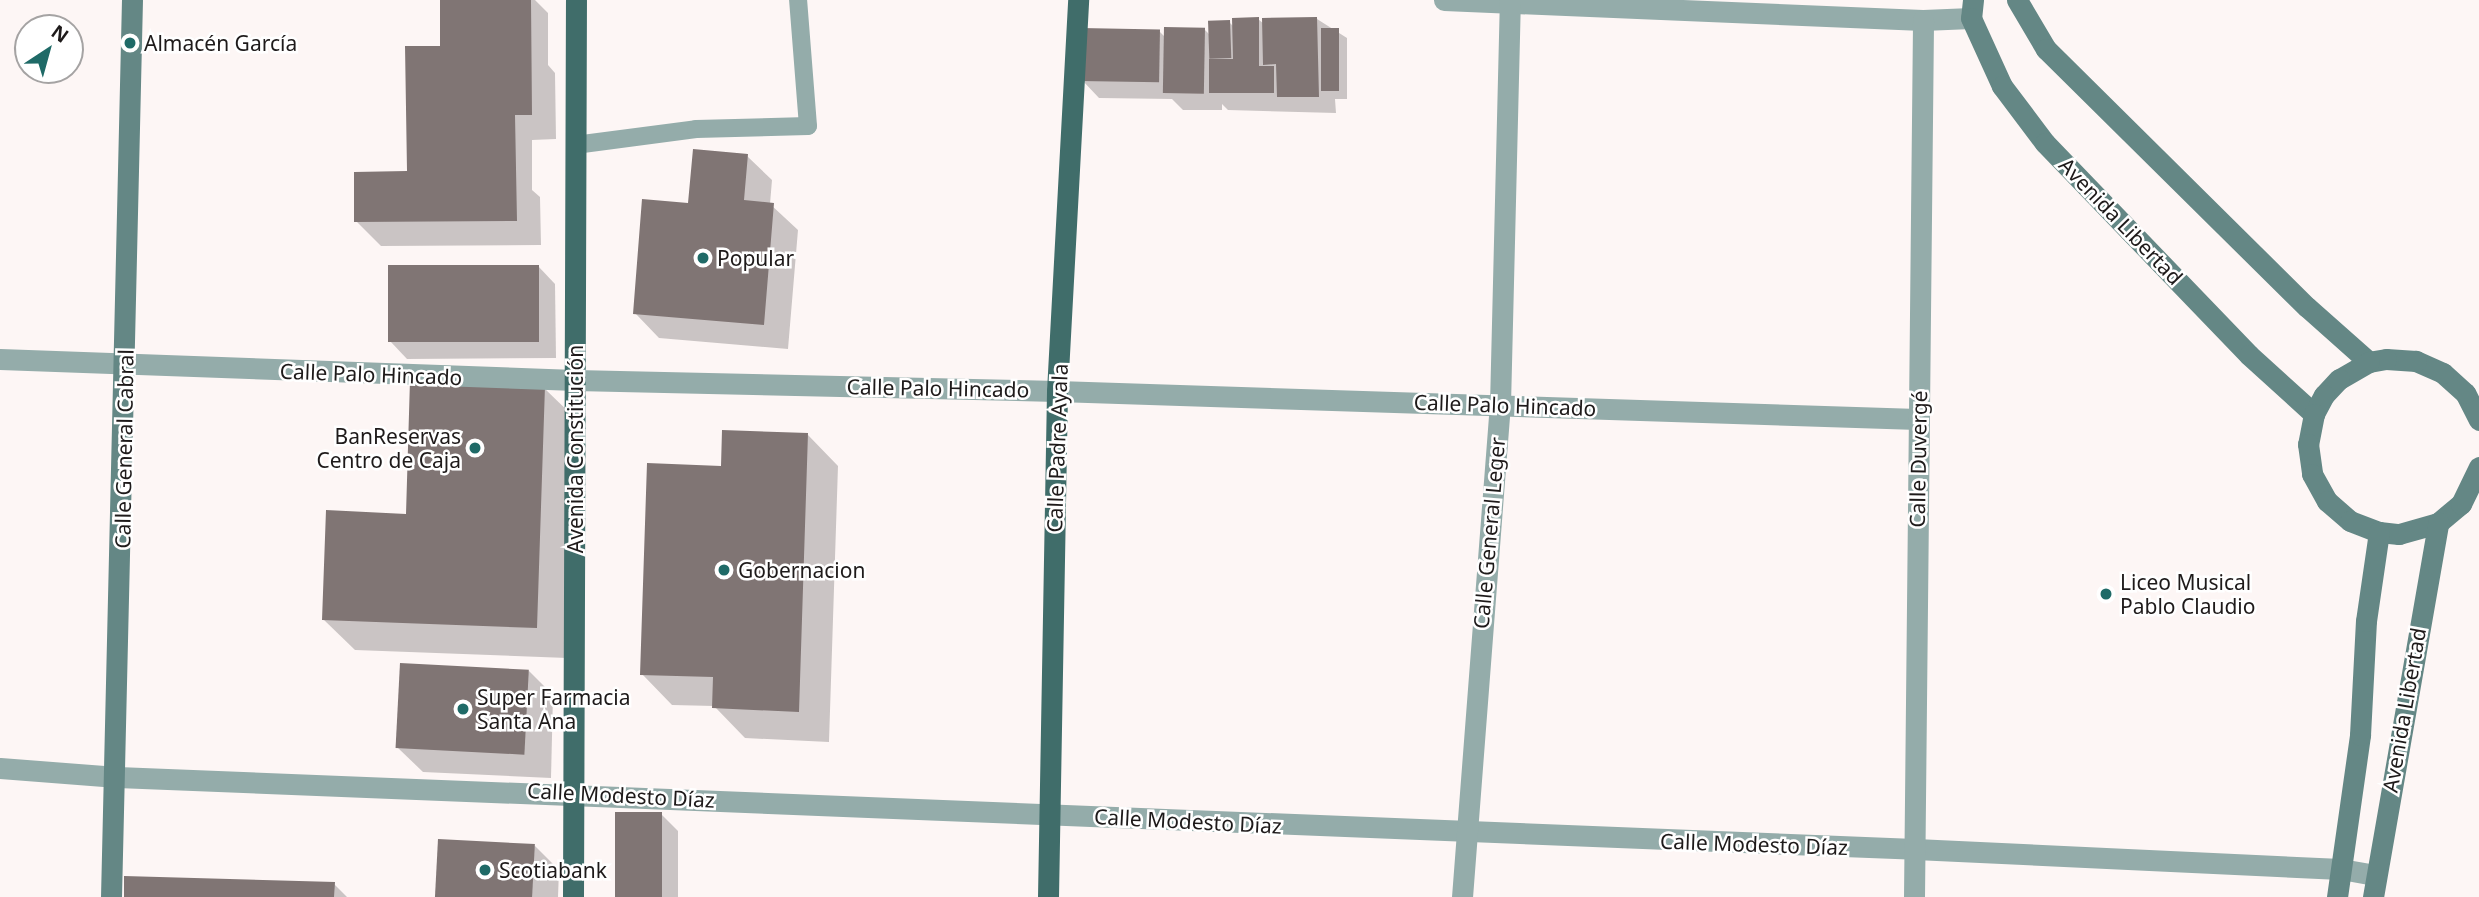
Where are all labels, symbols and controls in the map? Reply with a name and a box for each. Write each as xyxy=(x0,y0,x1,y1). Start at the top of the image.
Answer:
north arrow xyxy=(14,14,84,84)
text: N xyxy=(46,19,74,49)
place label: Almacén García xyxy=(144,30,297,56)
marker: Almacén García xyxy=(122,35,138,51)
street label: Avenida Libertad xyxy=(2054,152,2188,290)
place label: Popular xyxy=(717,245,794,271)
marker: Popular xyxy=(695,250,711,266)
street label: Avenida Constitución xyxy=(562,345,588,553)
street label: Calle General Cabral xyxy=(110,349,138,549)
street label: Calle Palo Hincado xyxy=(279,358,463,390)
street label: Calle Padre Ayala xyxy=(1041,363,1073,533)
street label: Calle Palo Hincado xyxy=(846,374,1030,402)
street label: Calle Palo Hincado xyxy=(1413,389,1597,421)
street label: Calle Duvergé xyxy=(1904,390,1932,528)
place label: BanReservas Centro de Caja xyxy=(316,423,461,473)
street label: Calle General Leger xyxy=(1468,436,1510,630)
marker: BanReservas Centro de Caja xyxy=(467,440,483,456)
place label: Gobernacion xyxy=(738,557,865,583)
marker: Gobernacion xyxy=(716,562,732,578)
place label: Liceo Musical Pablo Claudio xyxy=(2120,569,2255,619)
marker: Liceo Musical Pablo Claudio xyxy=(2098,586,2114,602)
street label: Avenida Libertad xyxy=(2377,626,2431,794)
place label: Super Farmacia Santa Ana xyxy=(477,684,630,734)
marker: Super Farmacia Santa Ana xyxy=(455,701,471,717)
street label: Calle Modesto Díaz xyxy=(527,778,715,812)
street label: Calle Modesto Díaz xyxy=(1094,804,1282,838)
street label: Calle Modesto Díaz xyxy=(1660,828,1848,860)
place label: Scotiabank xyxy=(499,857,607,883)
marker: Scotiabank xyxy=(477,862,493,878)

